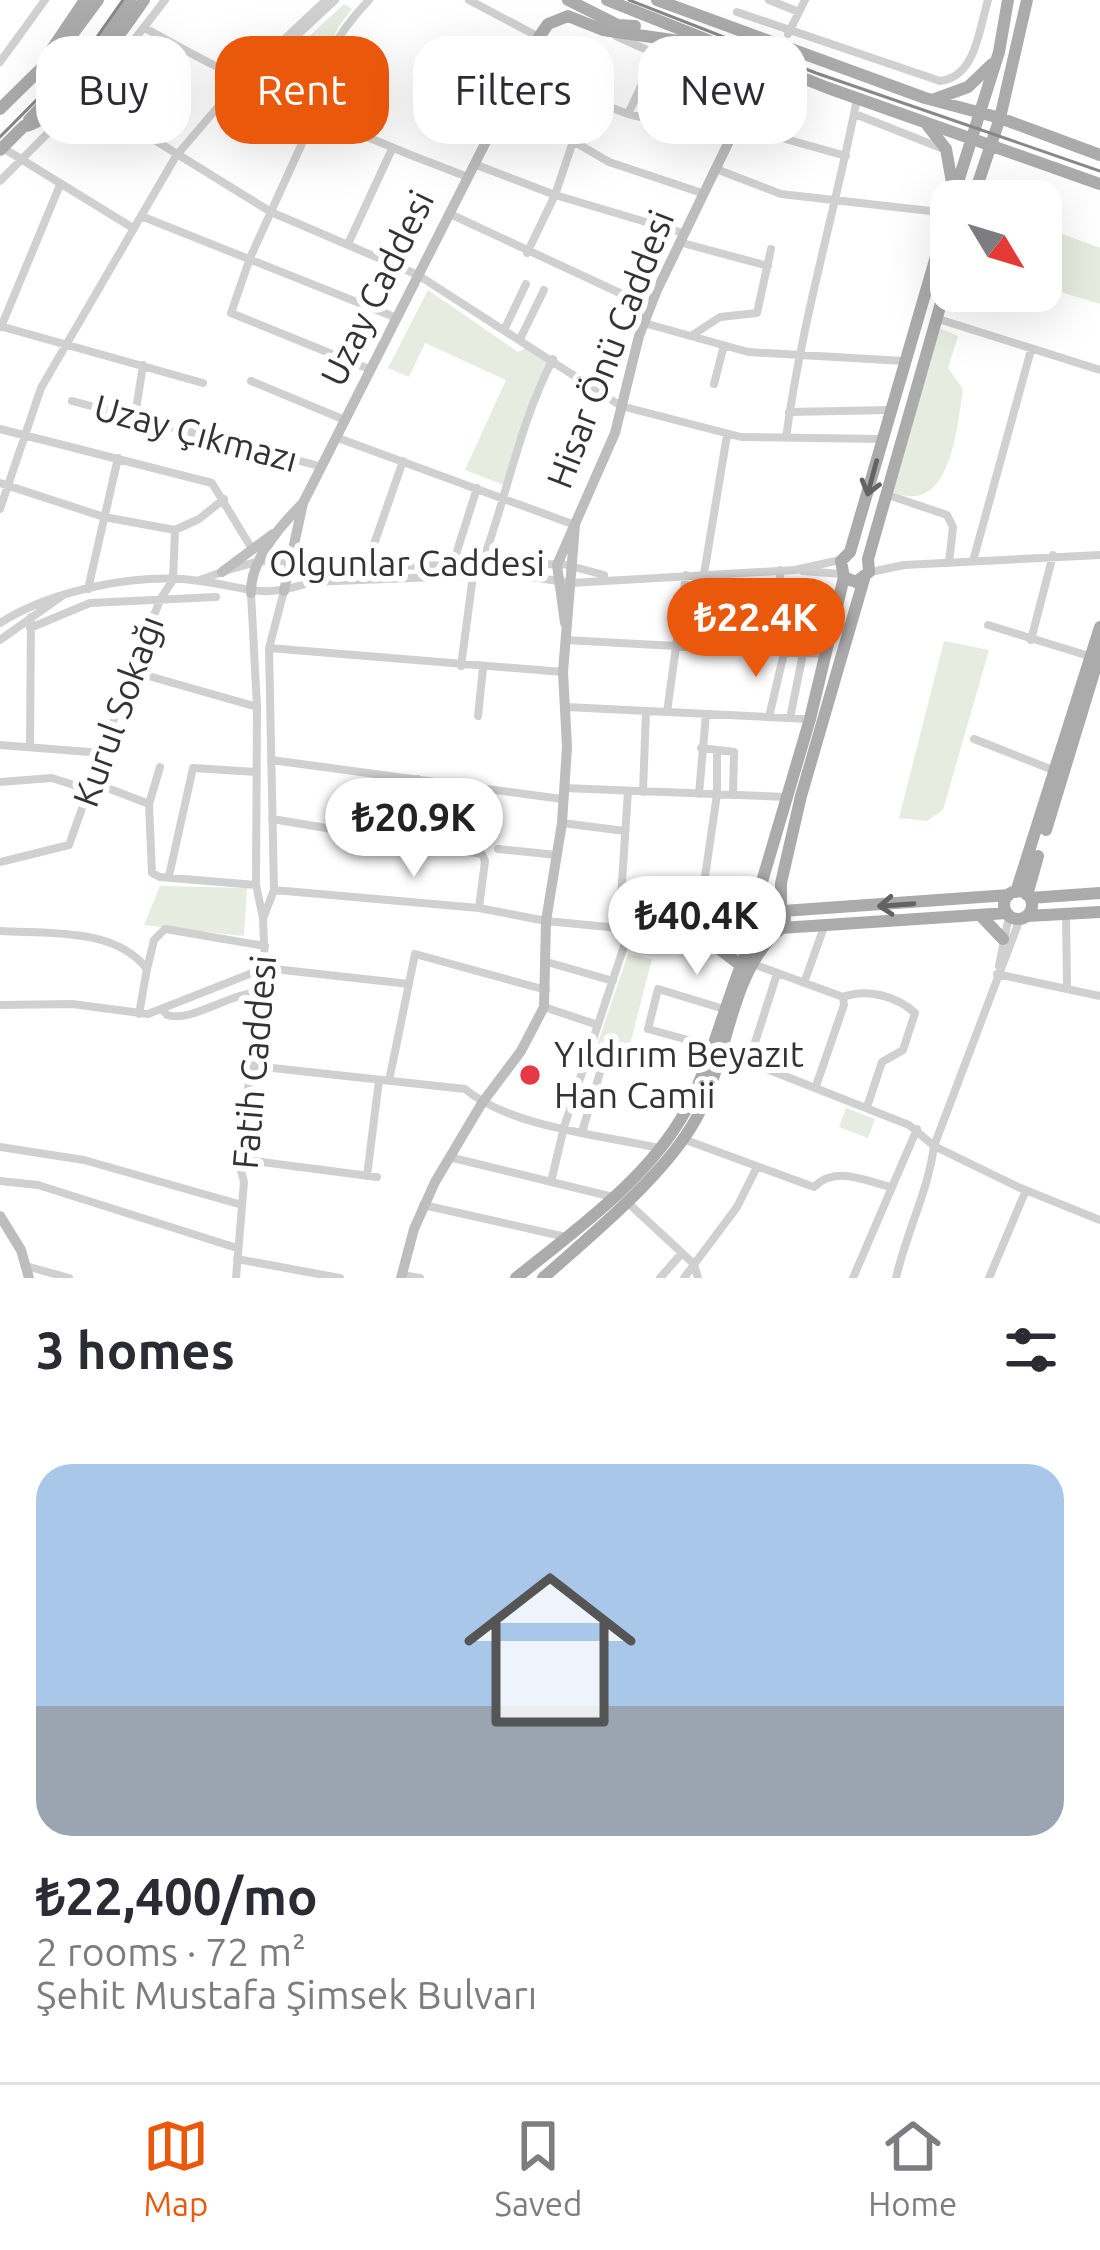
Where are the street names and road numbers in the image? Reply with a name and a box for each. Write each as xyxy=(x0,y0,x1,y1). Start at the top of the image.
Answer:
street label: Uzay Caddesi xyxy=(312,184,441,392)
street label: Hisar Önü Caddesi xyxy=(538,204,681,493)
street label: Uzay Çıkmazı xyxy=(90,386,302,479)
street label: Olgunlar Caddesi xyxy=(269,542,545,583)
street label: Kurul Sokağı xyxy=(64,610,171,812)
street label: Fatih Caddesi xyxy=(224,953,283,1171)

